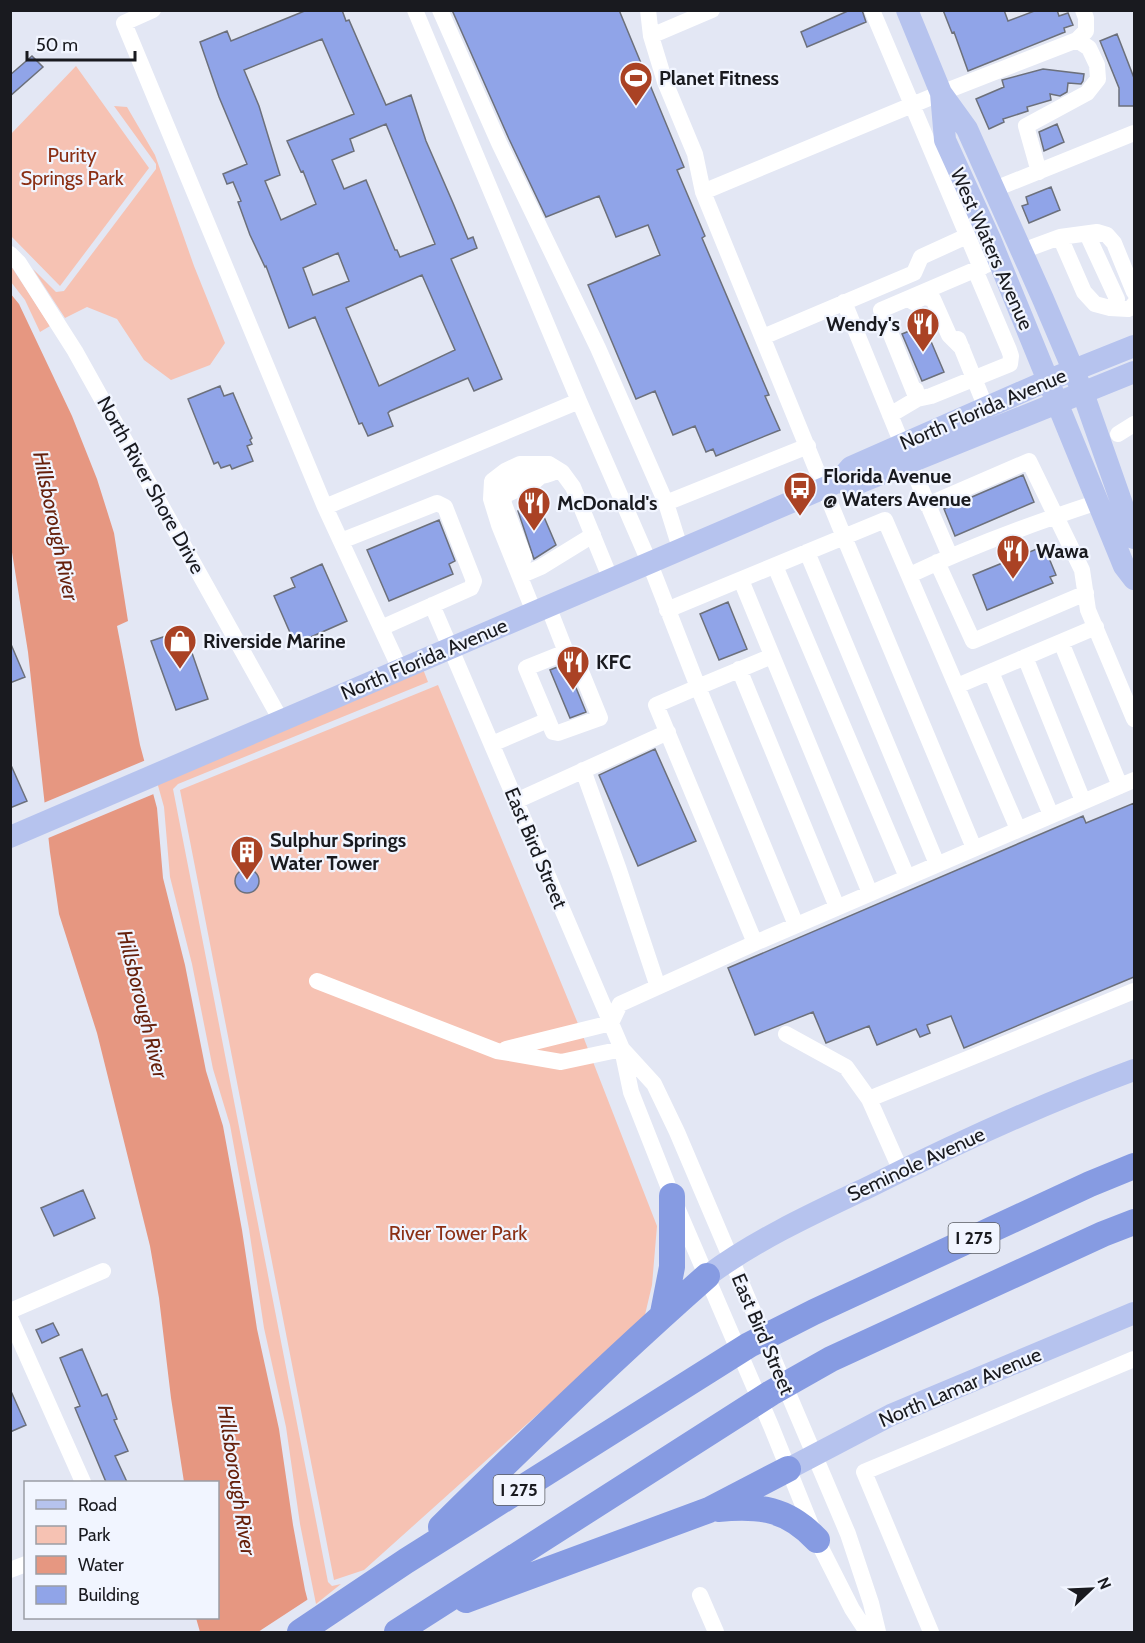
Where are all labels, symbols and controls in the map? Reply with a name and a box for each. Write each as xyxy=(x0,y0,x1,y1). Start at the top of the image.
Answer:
scale bar xyxy=(27,24,135,62)
text: 50 m xyxy=(36,34,78,56)
sports icon: Planet Fitness xyxy=(618,60,654,107)
place label: Planet Fitness xyxy=(659,66,779,90)
park label: Purity Springs Park xyxy=(20,143,124,190)
street label: West Waters Avenue xyxy=(945,164,1039,334)
restaurant icon: Wendy's xyxy=(905,306,941,353)
place label: Wendy's xyxy=(826,312,900,336)
street label: North Florida Avenue xyxy=(896,363,1070,455)
street label: North River Shore Drive xyxy=(92,392,210,578)
water label: Hillsborough River xyxy=(28,449,84,604)
place label: Florida Avenue @ Waters Avenue xyxy=(823,464,971,511)
bus stop icon: Florida Avenue @ Waters Avenue xyxy=(782,470,818,517)
restaurant icon: McDonald's xyxy=(516,485,552,532)
place label: McDonald's xyxy=(557,491,658,515)
restaurant icon: Wawa xyxy=(995,533,1031,580)
place label: Wawa xyxy=(1036,539,1089,563)
street label: North Florida Avenue xyxy=(337,613,511,705)
shop icon: Riverside Marine xyxy=(162,623,198,670)
place label: Riverside Marine xyxy=(203,629,346,653)
restaurant icon: KFC xyxy=(555,644,591,691)
place label: KFC xyxy=(596,650,631,674)
street label: East Bird Street xyxy=(500,784,572,912)
place label: Sulphur Springs Water Tower xyxy=(270,828,406,875)
building icon: Sulphur Springs Water Tower xyxy=(229,834,265,881)
water label: Hillsborough River xyxy=(113,927,174,1082)
street label: Seminole Avenue xyxy=(844,1122,988,1206)
park label: River Tower Park xyxy=(389,1221,527,1245)
road number: I 275 xyxy=(948,1223,1000,1253)
street label: East Bird Street xyxy=(727,1270,799,1398)
street label: North Lamar Avenue xyxy=(875,1342,1045,1432)
water label: Hillsborough River xyxy=(213,1403,261,1558)
road number: I 275 xyxy=(494,1475,544,1505)
legend xyxy=(24,1481,219,1619)
text: Road xyxy=(78,1494,117,1516)
text: Park xyxy=(78,1524,111,1546)
text: Water xyxy=(78,1554,124,1576)
north arrow xyxy=(1061,1559,1121,1619)
text: N xyxy=(1093,1574,1115,1592)
text: Building xyxy=(78,1584,140,1606)

